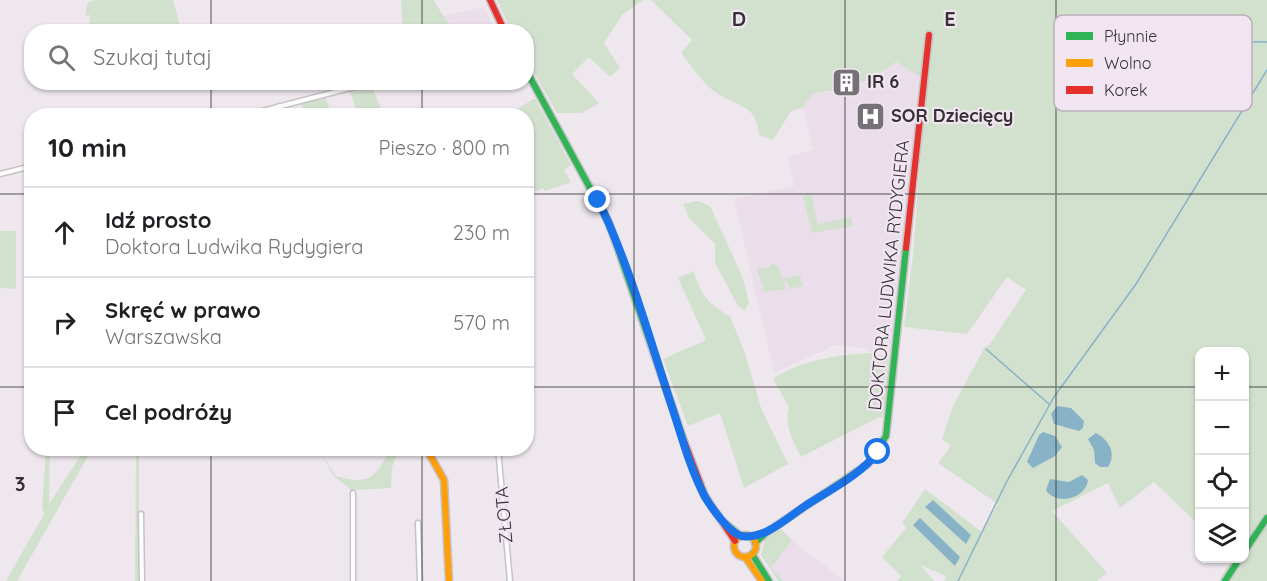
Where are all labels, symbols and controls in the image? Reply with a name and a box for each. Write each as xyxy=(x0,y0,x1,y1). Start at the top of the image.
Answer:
text: D xyxy=(732,6,746,31)
text: E xyxy=(944,6,956,31)
legend xyxy=(1054,15,1252,111)
search box xyxy=(24,24,534,90)
text: Płynnie xyxy=(1104,26,1157,46)
icon: search xyxy=(45,41,78,74)
text: Szukaj tutaj xyxy=(93,43,212,71)
text: Wolno xyxy=(1104,53,1151,73)
building icon: IR 6 xyxy=(830,66,862,98)
place label: IR 6 xyxy=(867,70,899,93)
text: Korek xyxy=(1104,80,1148,100)
hospital icon: SOR Dziecięcy xyxy=(854,100,886,132)
place label: SOR Dziecięcy xyxy=(891,104,1013,127)
text: 10 min xyxy=(48,131,127,164)
text: Pieszo · 800 m xyxy=(379,135,510,160)
street label: DOKTORA LUDWIKA RYDYGIERA xyxy=(863,138,914,411)
route end xyxy=(584,186,610,212)
text: Idź prosto xyxy=(105,206,212,234)
icon: ahead xyxy=(48,216,81,249)
text: 230 m xyxy=(453,220,510,245)
text: Doktora Ludwika Rydygiera xyxy=(105,234,363,259)
text: Skręć w prawo xyxy=(105,296,261,324)
icon: right xyxy=(48,306,81,339)
text: 570 m xyxy=(453,310,510,335)
text: Warszawska xyxy=(105,324,222,349)
map controls xyxy=(1195,347,1249,563)
button: + xyxy=(1195,347,1249,401)
icon: arrive xyxy=(48,396,81,429)
text: Cel podróży xyxy=(105,398,232,426)
button: − xyxy=(1195,401,1249,455)
route start xyxy=(864,438,890,464)
button: locate xyxy=(1195,455,1249,509)
text: 3 xyxy=(15,471,25,496)
street label: ZŁOTA xyxy=(490,485,517,544)
button: layers xyxy=(1195,509,1249,563)

